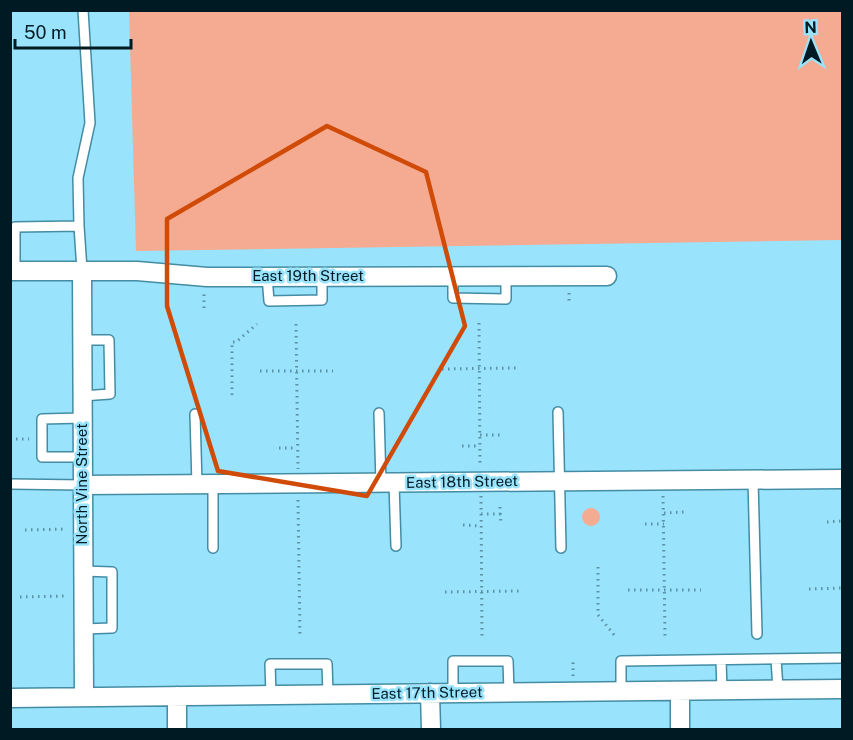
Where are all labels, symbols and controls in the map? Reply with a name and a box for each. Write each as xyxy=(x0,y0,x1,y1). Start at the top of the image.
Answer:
scale bar xyxy=(15,12,130,50)
north arrow xyxy=(781,12,841,72)
text: N xyxy=(804,18,817,37)
text: 50 m xyxy=(24,22,67,43)
street label: East 19th Street xyxy=(252,267,364,284)
street label: North Vine Street xyxy=(73,423,90,545)
street label: East 18th Street xyxy=(406,472,518,491)
street label: East 17th Street xyxy=(371,683,483,702)

